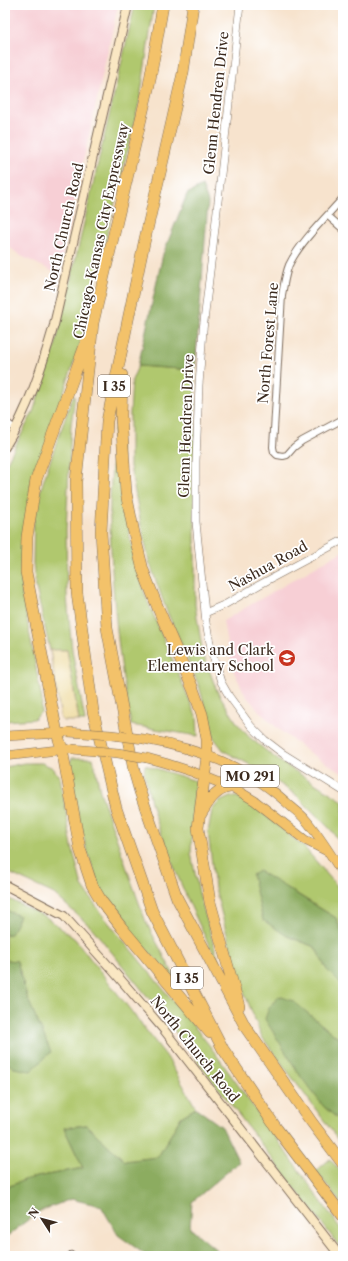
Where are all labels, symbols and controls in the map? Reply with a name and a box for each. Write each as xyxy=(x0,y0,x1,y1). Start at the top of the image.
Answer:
street label: Glenn Hendren Drive xyxy=(200,30,232,175)
street label: Chicago-Kansas City Expressway xyxy=(69,121,133,341)
street label: North Church Road xyxy=(40,160,88,293)
street label: North Forest Lane xyxy=(254,281,282,404)
street label: Glenn Hendren Drive xyxy=(174,354,198,498)
road number: I 35 xyxy=(98,375,130,397)
street label: Nashua Road xyxy=(225,537,311,595)
place label: Lewis and Clark Elementary School xyxy=(148,641,275,675)
school or university icon: Lewis and Clark Elementary School xyxy=(277,648,297,668)
road number: MO 291 xyxy=(221,765,279,787)
road number: I 35 xyxy=(171,967,203,989)
street label: North Church Road xyxy=(147,992,244,1106)
north arrow xyxy=(22,1199,62,1239)
text: N xyxy=(25,1205,43,1221)

